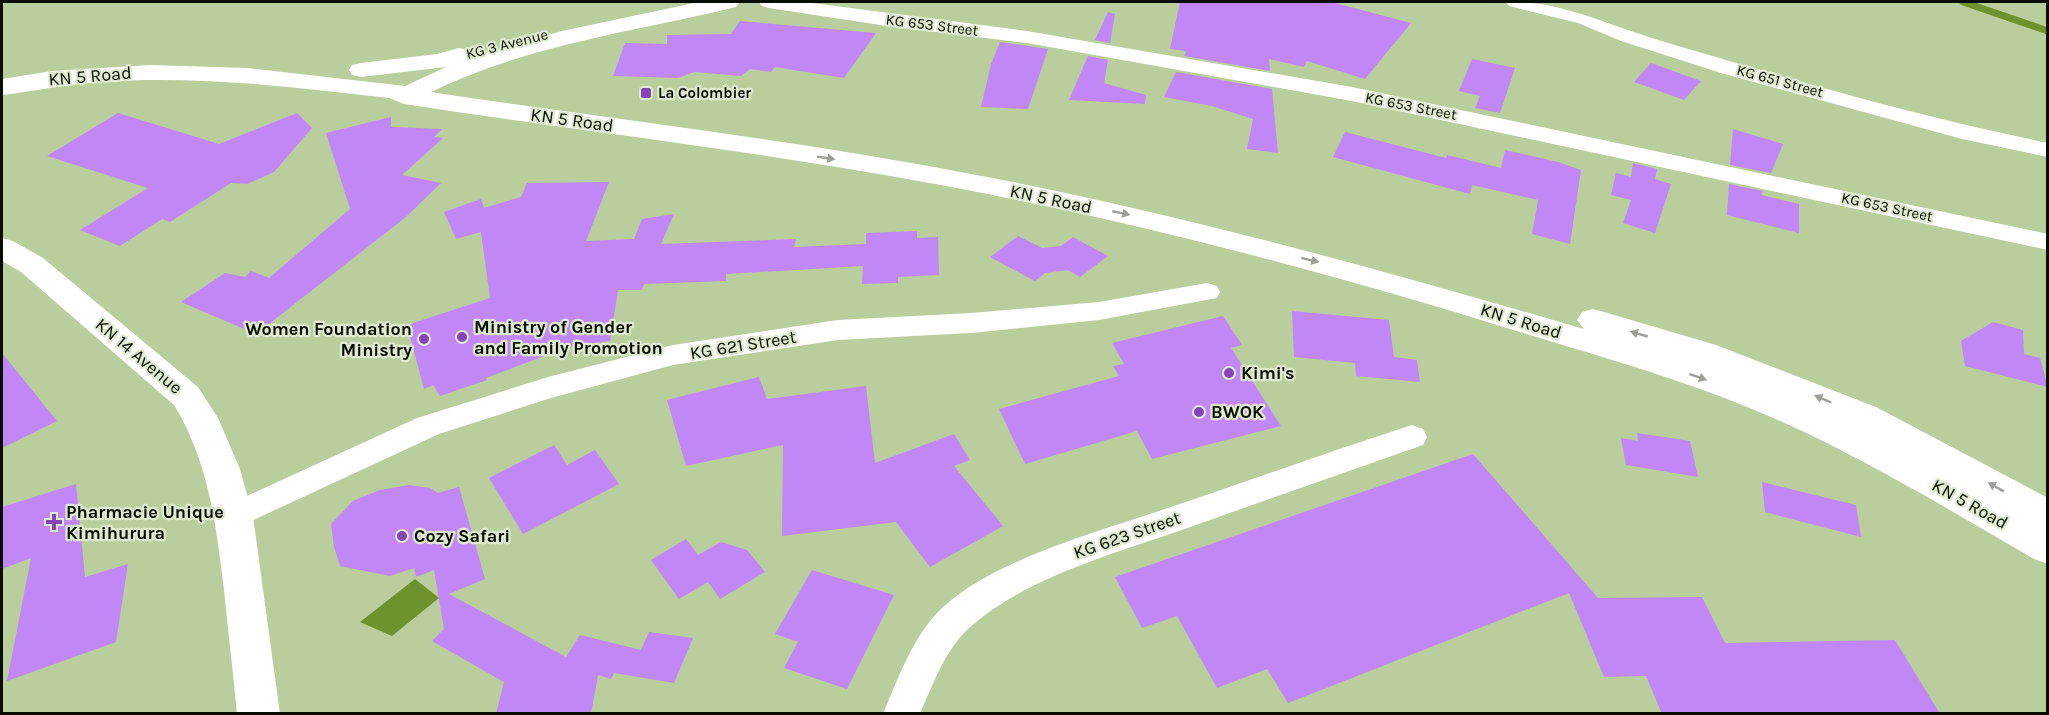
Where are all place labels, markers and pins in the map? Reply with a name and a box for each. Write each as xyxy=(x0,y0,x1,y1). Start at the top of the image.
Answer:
place label: La Colombier xyxy=(658,84,751,102)
marker: La Colombier xyxy=(639,86,653,100)
place label: Ministry of Gender and Family Promotion xyxy=(474,316,663,359)
place label: Women Foundation Ministry xyxy=(245,318,412,361)
marker: Ministry of Gender and Family Promotion xyxy=(455,330,469,344)
marker: Women Foundation Ministry xyxy=(417,332,431,346)
place label: Kimi's xyxy=(1241,362,1294,384)
marker: Kimi's xyxy=(1222,366,1236,380)
place label: BWOK xyxy=(1211,401,1264,423)
marker: BWOK xyxy=(1192,405,1206,419)
place label: Pharmacie Unique Kimihurura xyxy=(66,501,224,544)
marker: Pharmacie Unique Kimihurura xyxy=(47,515,61,529)
place label: Cozy Safari xyxy=(414,525,510,547)
marker: Cozy Safari xyxy=(395,529,409,543)

